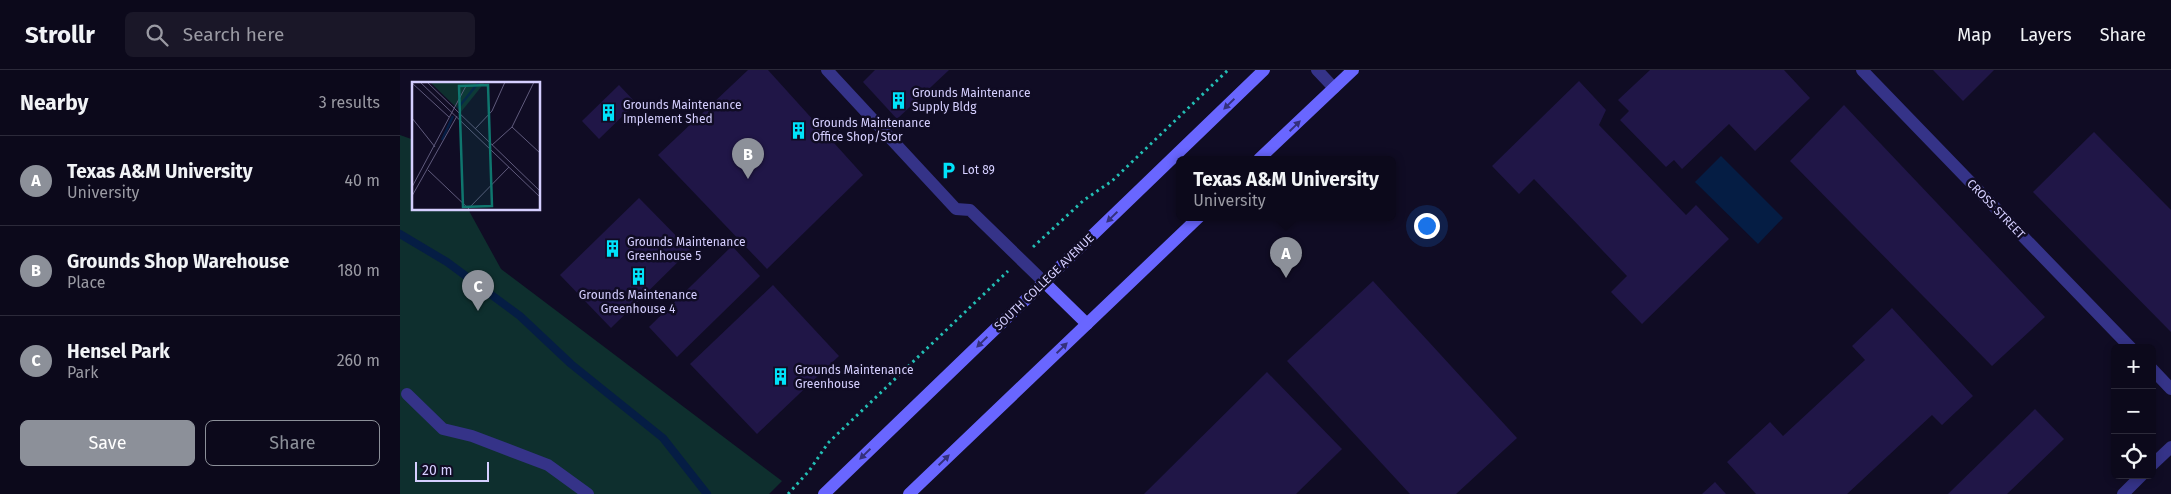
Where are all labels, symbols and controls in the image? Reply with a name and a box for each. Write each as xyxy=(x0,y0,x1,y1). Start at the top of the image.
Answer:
search box xyxy=(125,12,475,57)
text: Strollr xyxy=(25,21,95,49)
icon: search xyxy=(143,21,171,49)
text: Search here xyxy=(183,23,284,46)
text: Map xyxy=(1957,24,1992,46)
text: Layers xyxy=(2020,24,2072,46)
text: Share xyxy=(2100,24,2146,46)
inset map xyxy=(412,82,540,210)
place label: Grounds Maintenance Supply Bldg xyxy=(912,86,1030,114)
text: Nearby xyxy=(20,90,88,116)
building icon: Grounds Maintenance Supply Bldg xyxy=(888,90,908,110)
text: 3 results xyxy=(319,93,380,112)
place label: Grounds Maintenance Implement Shed xyxy=(623,98,741,126)
one-way arrow xyxy=(1223,98,1235,110)
building icon: Grounds Maintenance Implement Shed xyxy=(599,102,619,122)
place label: Grounds Maintenance Office Shop/Stor xyxy=(812,116,930,144)
building icon: Grounds Maintenance Office Shop/Stor xyxy=(788,120,808,140)
one-way arrow xyxy=(1288,120,1300,132)
pin: B xyxy=(732,138,764,179)
popup xyxy=(1176,156,1396,221)
text: Texas A&M University xyxy=(67,160,253,183)
parking icon: Lot 89 xyxy=(938,160,958,180)
place label: Lot 89 xyxy=(962,163,995,177)
text: Texas A&M University xyxy=(1193,168,1379,191)
text: A xyxy=(31,171,41,190)
text: 40 m xyxy=(345,171,380,190)
street label: CROSS STREET xyxy=(1964,176,2028,242)
text: University xyxy=(67,183,140,202)
text: University xyxy=(1193,191,1266,210)
one-way arrow xyxy=(1106,211,1118,223)
your location xyxy=(1414,213,1440,239)
street label: SOUTH COLLEGE AVENUE xyxy=(991,231,1097,333)
place label: Grounds Maintenance Greenhouse 5 xyxy=(627,235,745,263)
pin: A xyxy=(1270,237,1302,278)
building icon: Grounds Maintenance Greenhouse 5 xyxy=(603,239,623,259)
text: Grounds Shop Warehouse xyxy=(67,250,289,273)
text: B xyxy=(31,261,41,280)
text: 180 m xyxy=(337,261,380,280)
building icon: Grounds Maintenance Greenhouse 4 xyxy=(628,266,648,286)
pin: C xyxy=(462,270,494,311)
text: Place xyxy=(67,273,106,292)
place label: Grounds Maintenance Greenhouse 4 xyxy=(579,288,697,316)
one-way arrow xyxy=(976,335,988,347)
text: Hensel Park xyxy=(67,340,170,363)
one-way arrow xyxy=(1056,342,1068,354)
map controls xyxy=(2111,344,2156,479)
button: + xyxy=(2111,344,2156,389)
text: C xyxy=(31,351,41,370)
text: 260 m xyxy=(337,351,380,370)
text: Park xyxy=(67,363,99,382)
place label: Grounds Maintenance Greenhouse xyxy=(795,363,913,391)
building icon: Grounds Maintenance Greenhouse xyxy=(771,367,791,387)
button: − xyxy=(2111,389,2156,434)
button: Save xyxy=(20,420,195,466)
button: Share xyxy=(205,420,380,466)
button: locate xyxy=(2111,434,2156,479)
one-way arrow xyxy=(860,448,872,460)
one-way arrow xyxy=(938,454,950,466)
scale bar xyxy=(415,459,489,482)
text: 20 m xyxy=(422,462,452,479)

